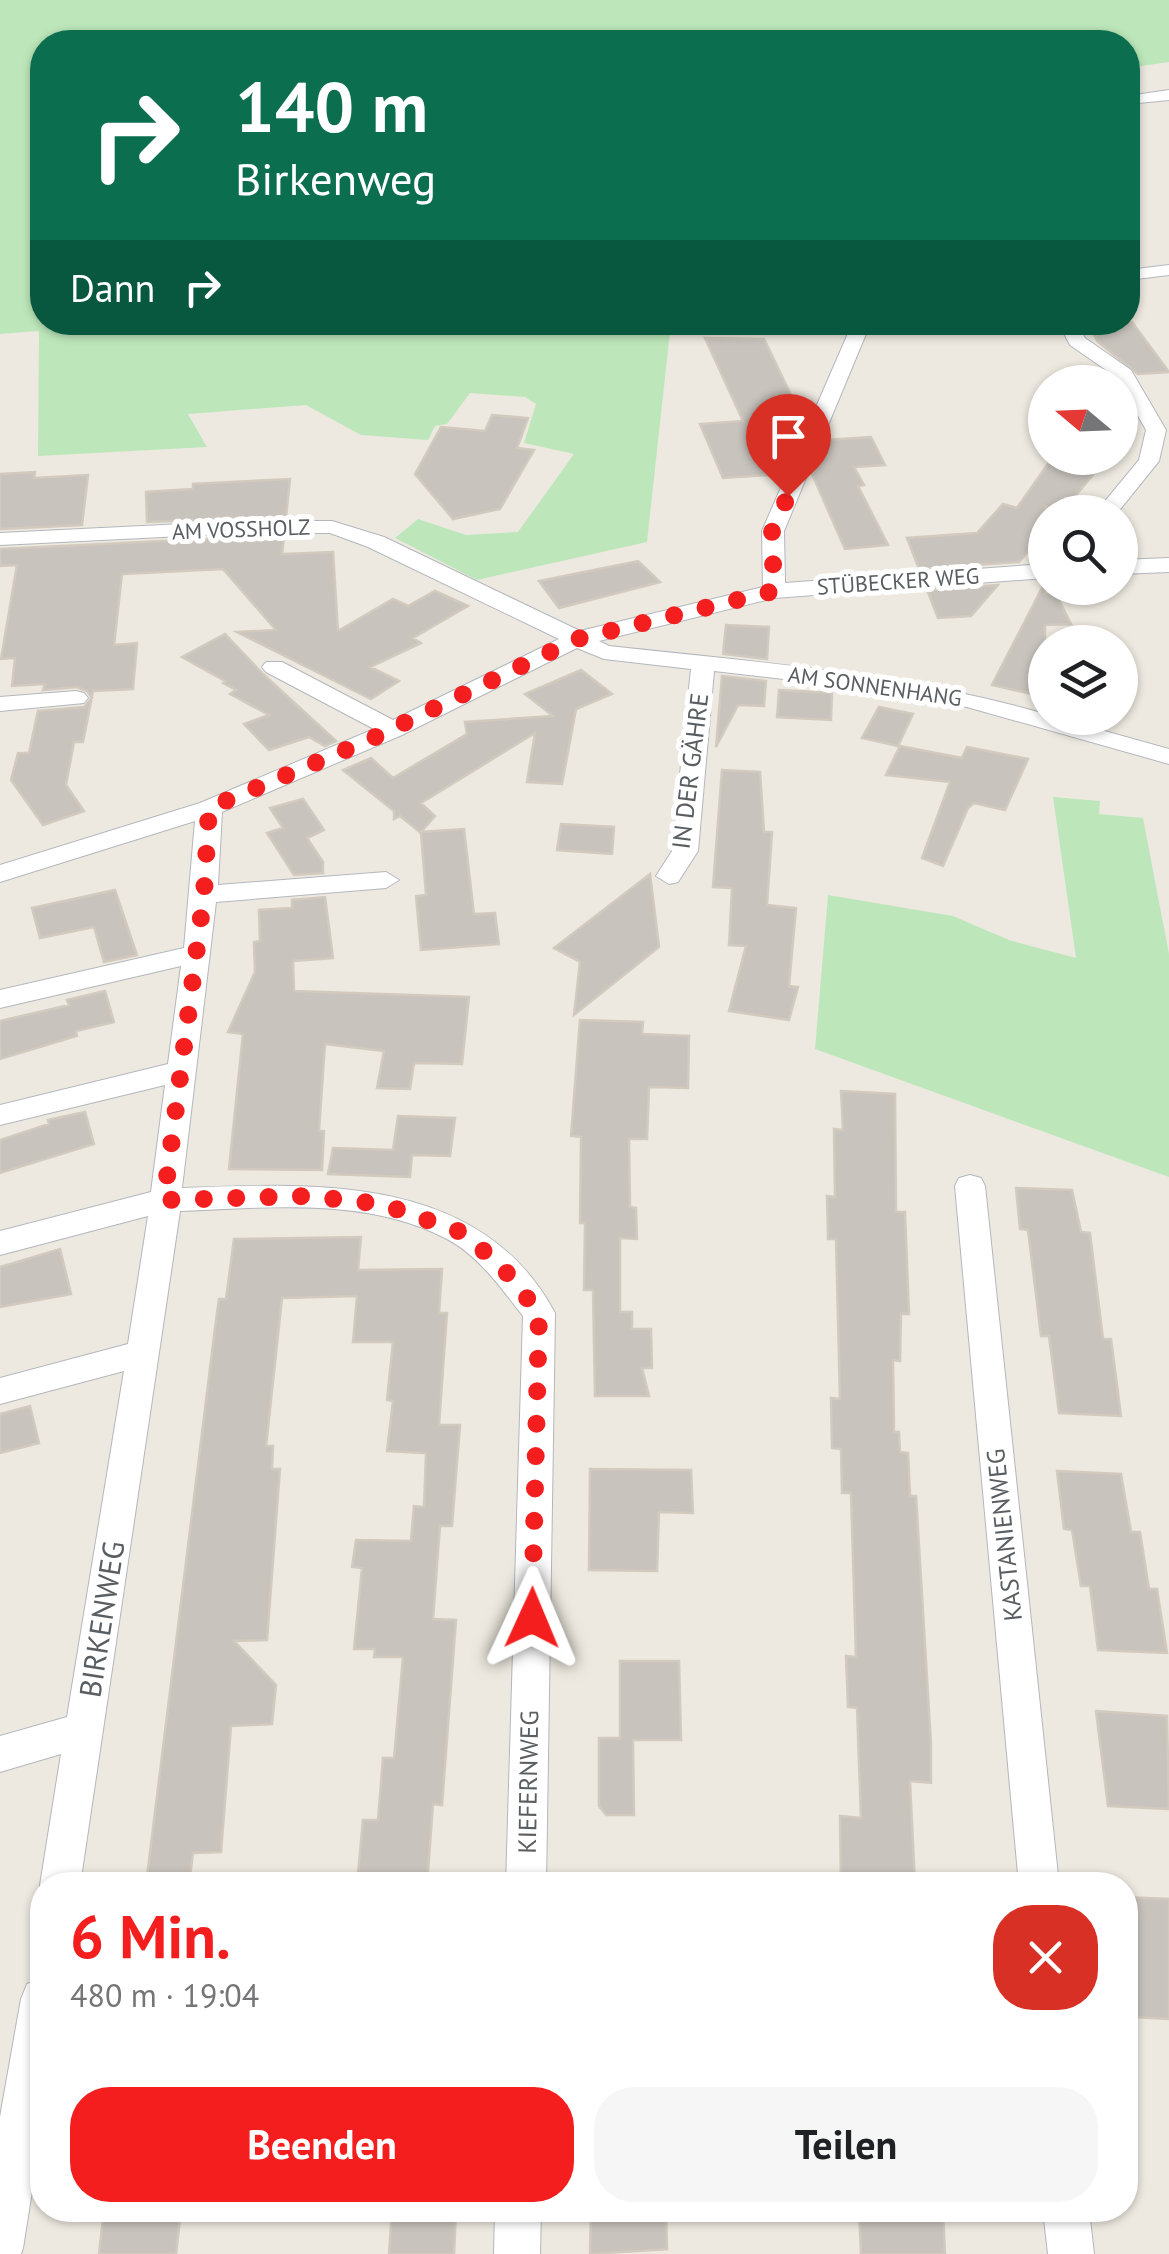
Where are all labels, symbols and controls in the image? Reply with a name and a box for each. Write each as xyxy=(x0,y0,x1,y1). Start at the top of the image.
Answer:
text: 140 m xyxy=(235,61,428,151)
icon: right xyxy=(70,70,200,200)
text: Birkenweg xyxy=(235,149,436,207)
icon: right xyxy=(175,260,230,315)
text: Dann xyxy=(70,263,155,312)
north arrow xyxy=(1028,365,1138,475)
map controls xyxy=(1028,365,1138,735)
pin xyxy=(746,394,831,497)
icon: arrive xyxy=(761,409,816,464)
button: search xyxy=(1028,495,1138,605)
street label: AM VOSSHOLZ xyxy=(171,513,311,545)
street label: STÜBECKER WEG xyxy=(816,561,980,601)
button: layers xyxy=(1028,625,1138,735)
street label: AM SONNENHANG xyxy=(786,660,964,712)
street label: IN DER GÄHRE xyxy=(665,691,715,851)
street label: KASTANIENWEG xyxy=(979,1447,1029,1623)
street label: BIRKENWEG xyxy=(69,1538,133,1700)
position arrow xyxy=(480,1566,584,1670)
street label: KIEFERNWEG xyxy=(511,1710,545,1854)
text: 6 Min. xyxy=(70,1897,231,1975)
button: close xyxy=(993,1905,1098,2010)
text: 480 m · 19:04 xyxy=(70,1974,259,2016)
button: Beenden xyxy=(70,2087,574,2202)
button: Teilen xyxy=(594,2087,1098,2202)

